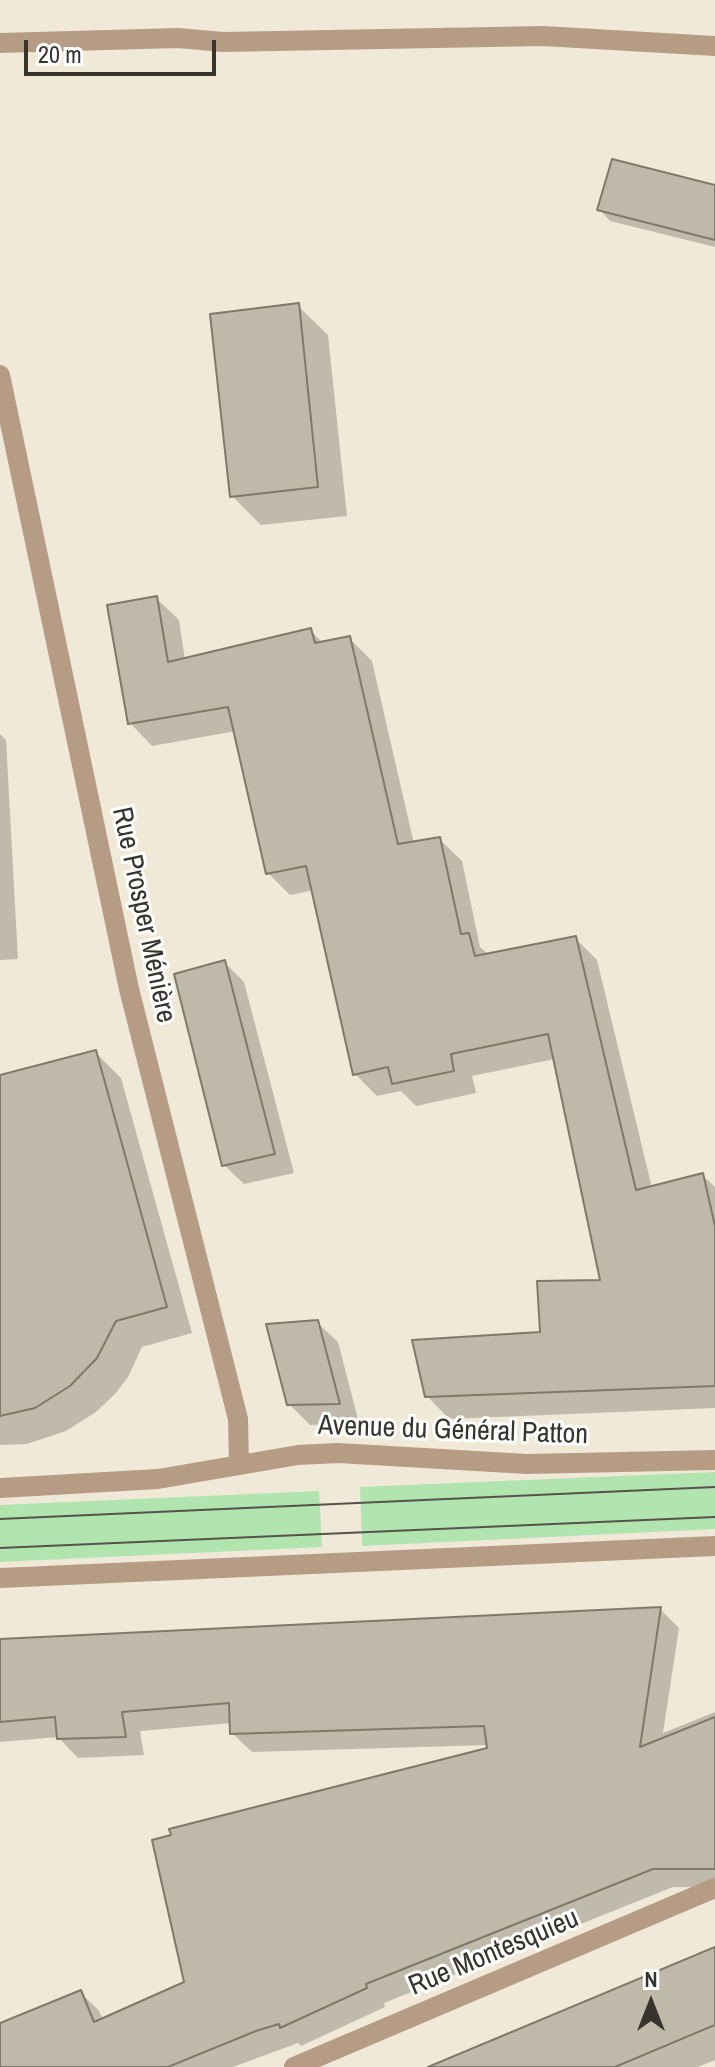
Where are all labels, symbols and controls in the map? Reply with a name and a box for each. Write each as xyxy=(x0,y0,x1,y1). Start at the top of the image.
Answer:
scale bar xyxy=(28,24,220,74)
text: 20 m xyxy=(38,38,82,70)
street label: Rue Prosper Ménière xyxy=(104,804,182,1026)
street label: Avenue du Général Patton xyxy=(317,1409,589,1453)
street label: Rue Montesquieu xyxy=(404,1902,584,2004)
north arrow xyxy=(611,1963,691,2043)
text: N xyxy=(644,1964,658,1994)

